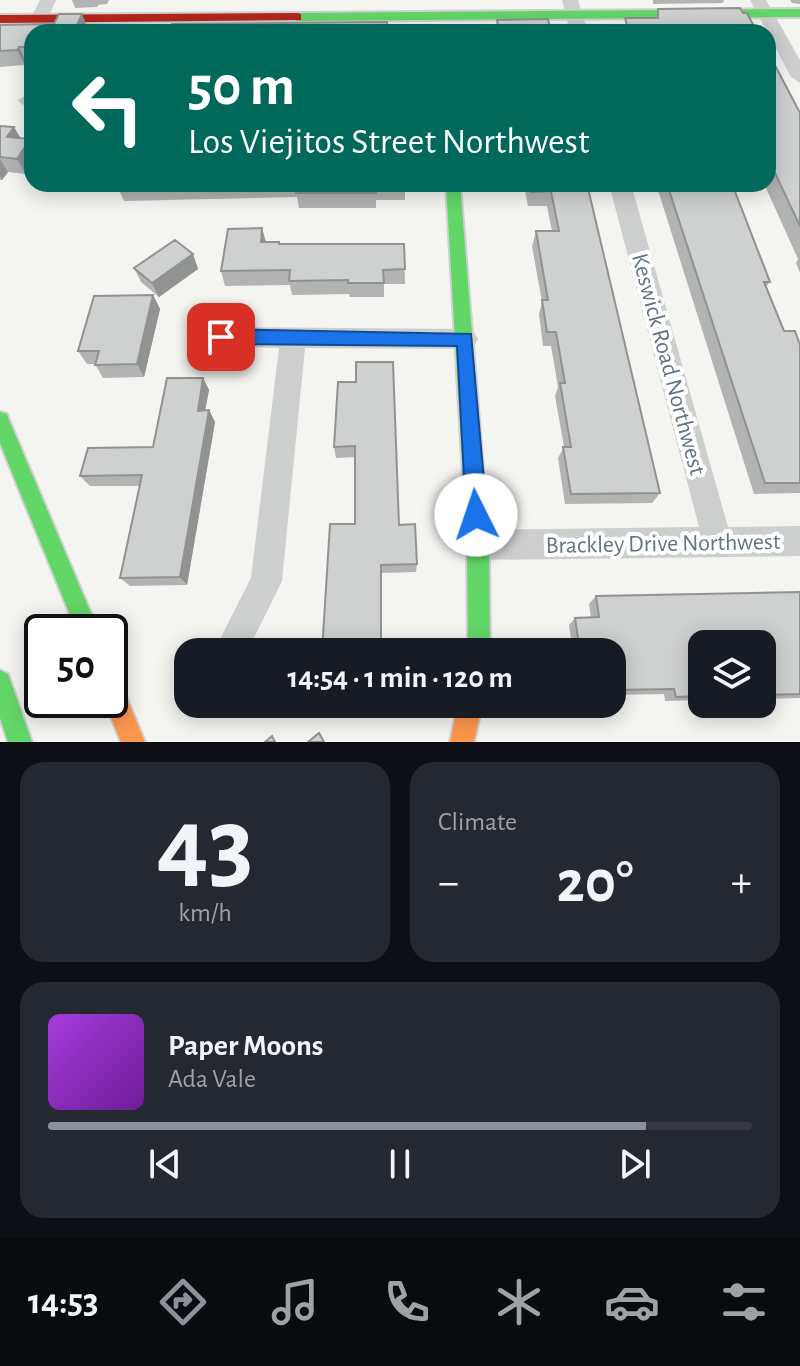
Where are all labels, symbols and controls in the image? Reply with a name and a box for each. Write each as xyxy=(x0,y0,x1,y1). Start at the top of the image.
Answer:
icon: left xyxy=(56,56,160,160)
text: 50 m xyxy=(188,59,295,115)
text: Los Viejitos Street Northwest xyxy=(188,124,589,160)
street label: Keswick Road Northwest xyxy=(627,251,709,478)
pin xyxy=(187,303,255,371)
icon: arrive xyxy=(199,315,243,359)
position arrow xyxy=(434,473,518,557)
street label: Brackley Drive Northwest xyxy=(545,530,781,558)
speed limit sign: 50 xyxy=(24,614,128,718)
map controls xyxy=(688,630,776,718)
button: layers xyxy=(688,630,776,718)
text: 14:54 · 1 min · 120 m xyxy=(287,663,513,693)
text: 43 xyxy=(156,794,254,898)
text: Climate xyxy=(438,809,517,835)
text: 20° xyxy=(556,853,634,913)
text: − xyxy=(438,861,459,905)
text: + xyxy=(731,861,752,905)
text: km/h xyxy=(178,900,232,926)
text: Paper Moons xyxy=(168,1031,323,1061)
text: Ada Vale xyxy=(168,1066,256,1092)
icon: previous xyxy=(143,1142,187,1186)
icon: pause xyxy=(378,1142,422,1186)
icon: next xyxy=(613,1142,657,1186)
icon: directions xyxy=(155,1274,211,1330)
icon: music xyxy=(267,1274,323,1330)
icon: phone xyxy=(379,1274,435,1330)
icon: climate xyxy=(491,1274,547,1330)
icon: car xyxy=(604,1274,660,1330)
icon: filters xyxy=(716,1274,772,1330)
text: 14:53 xyxy=(28,1284,99,1320)

